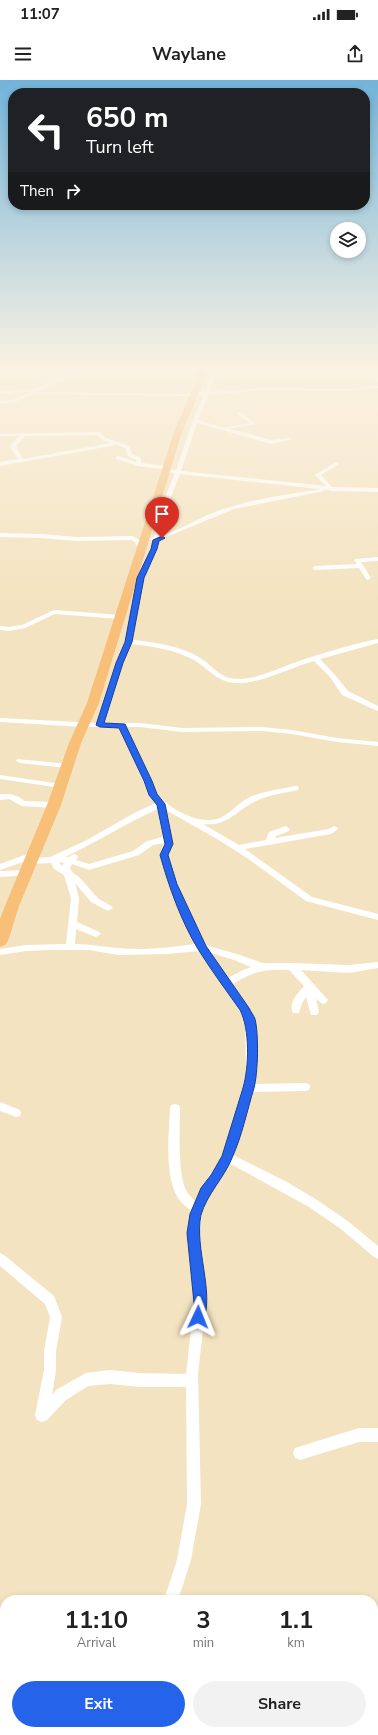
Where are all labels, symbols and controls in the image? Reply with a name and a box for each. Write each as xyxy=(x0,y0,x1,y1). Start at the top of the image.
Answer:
text: 11:07 xyxy=(20,4,60,24)
text: Waylane xyxy=(152,42,226,66)
icon: menu xyxy=(12,43,34,65)
icon: share xyxy=(344,43,366,65)
text: 650 m xyxy=(86,99,169,137)
icon: left xyxy=(20,104,72,156)
text: Turn left xyxy=(86,135,154,159)
icon: right xyxy=(62,180,84,202)
text: Then xyxy=(20,181,54,201)
map controls xyxy=(330,222,366,258)
button: layers xyxy=(330,222,366,258)
pin xyxy=(145,497,179,538)
icon: arrive xyxy=(151,503,173,525)
position arrow xyxy=(177,1296,219,1338)
text: 11:10 xyxy=(65,1604,128,1636)
text: 3 xyxy=(196,1604,211,1636)
text: 1.1 xyxy=(279,1604,313,1636)
text: Arrival xyxy=(77,1634,116,1652)
text: min xyxy=(193,1634,214,1652)
text: km xyxy=(287,1634,305,1652)
button: Exit xyxy=(12,1681,185,1727)
button: Share xyxy=(193,1681,366,1727)

